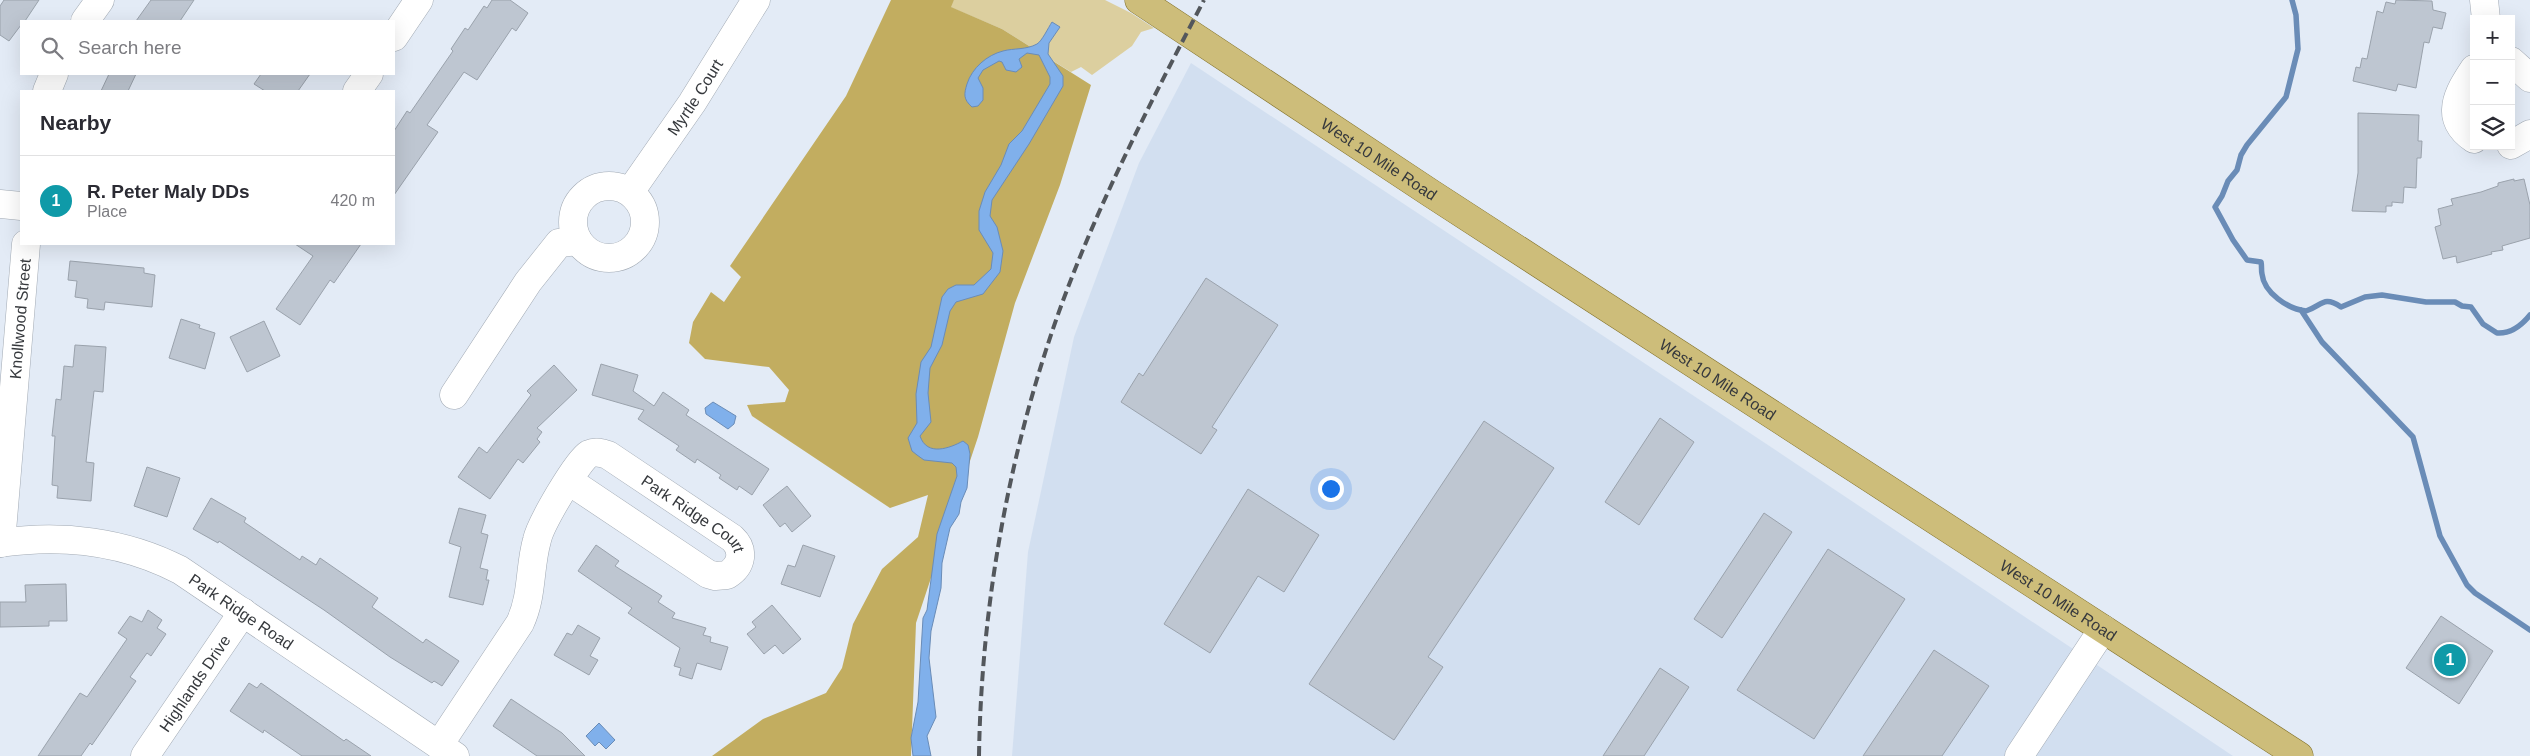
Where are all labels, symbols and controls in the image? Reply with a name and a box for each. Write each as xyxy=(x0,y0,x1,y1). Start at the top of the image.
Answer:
map controls xyxy=(2470,15,2515,150)
button: + xyxy=(2470,15,2515,60)
search box xyxy=(20,20,395,75)
icon: search xyxy=(38,34,66,62)
text: Search here xyxy=(78,37,182,58)
street label: Myrtle Court xyxy=(664,55,726,138)
button: − xyxy=(2470,60,2515,105)
button: layers xyxy=(2470,105,2515,150)
text: Nearby xyxy=(40,111,111,134)
street label: West 10 Mile Road xyxy=(1318,115,1440,203)
text: R. Peter Maly DDs xyxy=(87,181,250,202)
text: 1 xyxy=(52,192,60,209)
text: 420 m xyxy=(331,192,375,209)
text: Place xyxy=(87,203,127,220)
street label: Knollwood Street xyxy=(6,257,33,380)
street label: West 10 Mile Road xyxy=(1657,335,1779,423)
street label: Park Ridge Court xyxy=(639,472,748,554)
your location xyxy=(1318,476,1344,502)
street label: West 10 Mile Road xyxy=(1997,556,2120,644)
street label: Park Ridge Road xyxy=(186,570,297,653)
street label: Highlands Drive xyxy=(156,632,233,735)
pin: 1 xyxy=(2434,641,2466,679)

